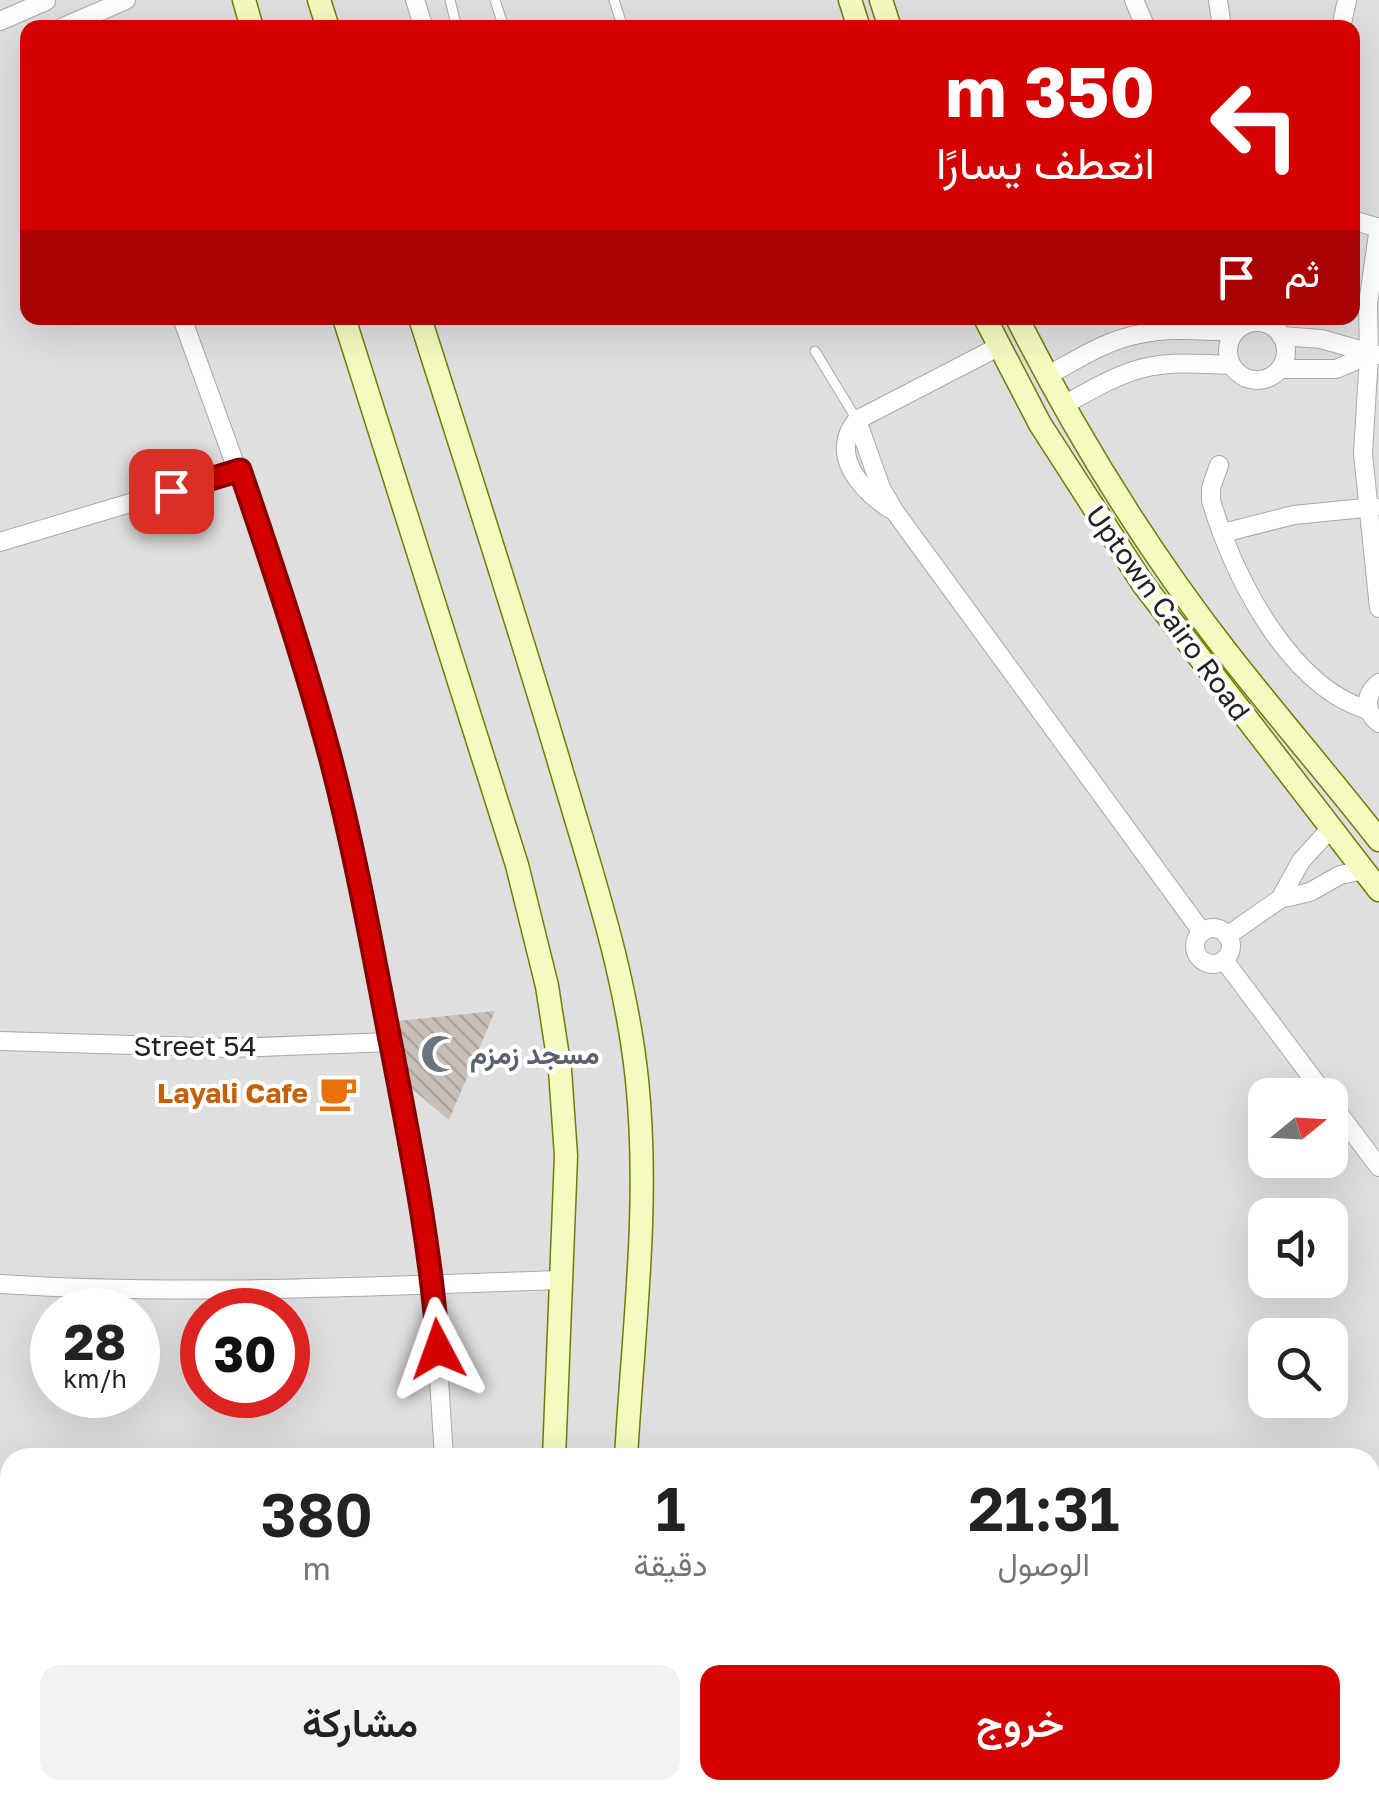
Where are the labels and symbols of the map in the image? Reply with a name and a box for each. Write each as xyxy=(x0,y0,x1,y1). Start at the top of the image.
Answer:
pin xyxy=(129,449,214,534)
street label: Uptown Cairo Road xyxy=(1079,499,1257,727)
street label: Street 54 xyxy=(133,1029,257,1062)
mosque icon: مسجد زمزم xyxy=(419,1033,461,1075)
place label: مسجد زمزم xyxy=(470,1037,599,1073)
cafe icon: Layali Cafe xyxy=(317,1072,359,1114)
place label: Layali Cafe xyxy=(157,1076,308,1109)
north arrow xyxy=(1248,1078,1348,1178)
speed limit sign: 30 xyxy=(180,1288,310,1418)
position arrow xyxy=(386,1297,490,1401)

